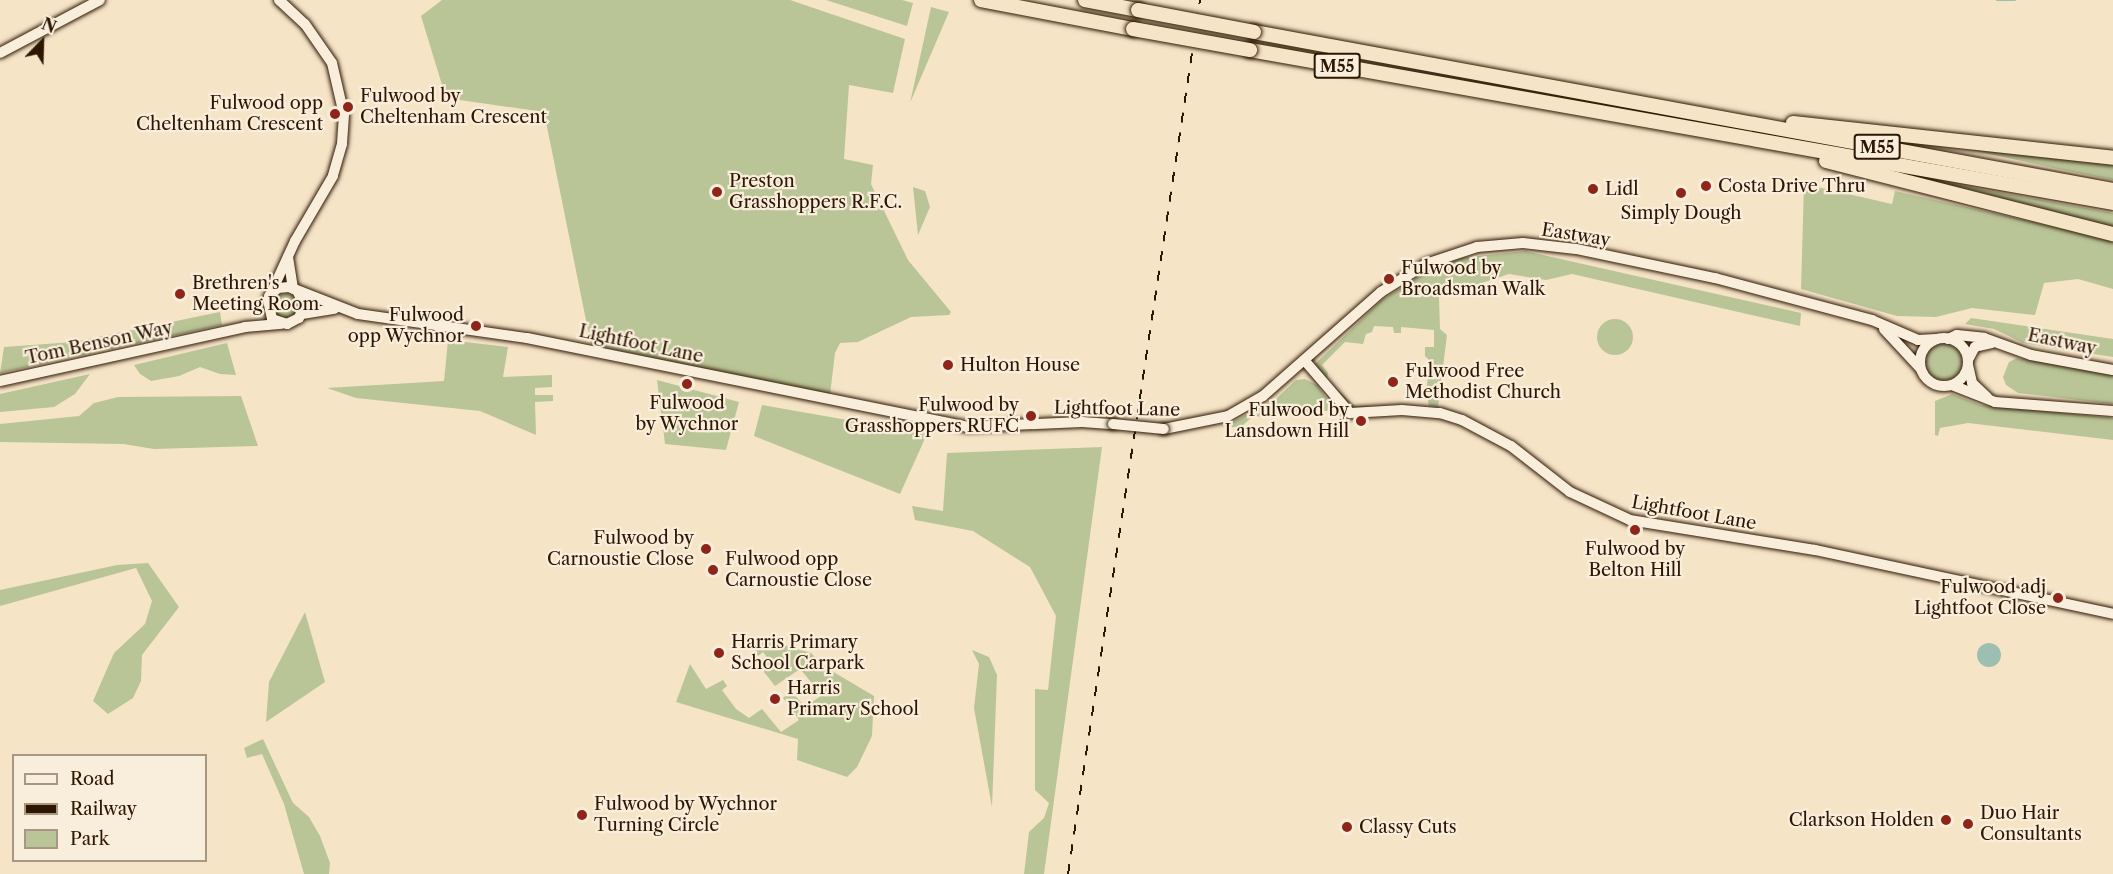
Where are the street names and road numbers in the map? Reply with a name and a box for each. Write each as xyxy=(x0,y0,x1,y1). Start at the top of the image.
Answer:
road number: M55 xyxy=(1313,53,1361,79)
road number: M55 xyxy=(1853,134,1901,160)
street label: Eastway xyxy=(1540,219,1612,251)
street label: Tom Benson Way xyxy=(23,317,175,369)
street label: Lightfoot Lane xyxy=(577,320,705,368)
street label: Eastway xyxy=(2026,324,2098,360)
street label: Lightfoot Lane xyxy=(1054,397,1180,421)
street label: Lightfoot Lane xyxy=(1630,491,1758,535)

